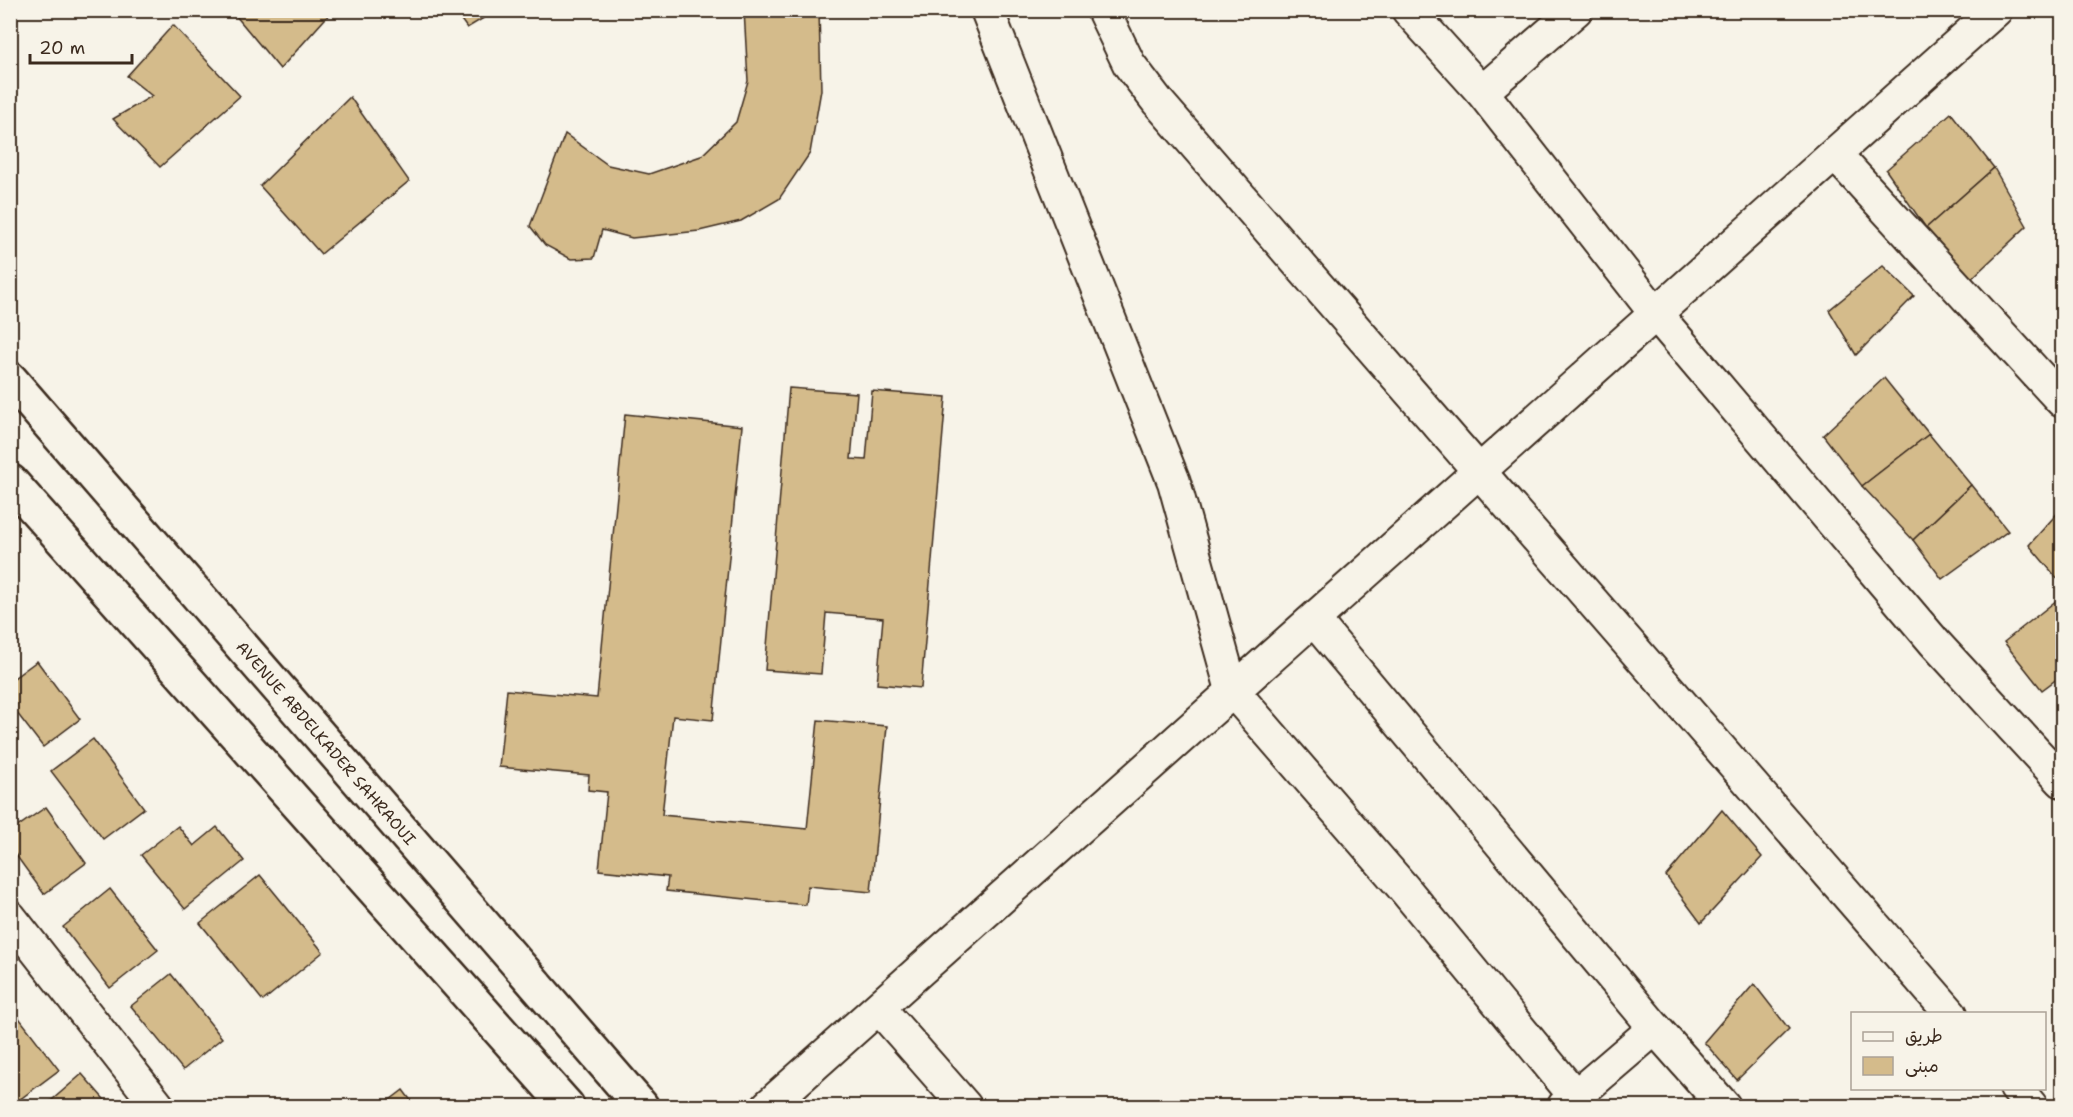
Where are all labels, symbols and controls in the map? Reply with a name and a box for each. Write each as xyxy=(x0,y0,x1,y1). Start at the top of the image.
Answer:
scale bar xyxy=(30,27,132,65)
text: 20 m xyxy=(39,36,85,60)
street label: AVENUE ABDELKADER SAHRAOUI xyxy=(232,637,421,850)
legend xyxy=(1851,1012,2046,1090)
text: طريق xyxy=(1905,1024,1943,1048)
text: مبنى xyxy=(1905,1054,1939,1078)

